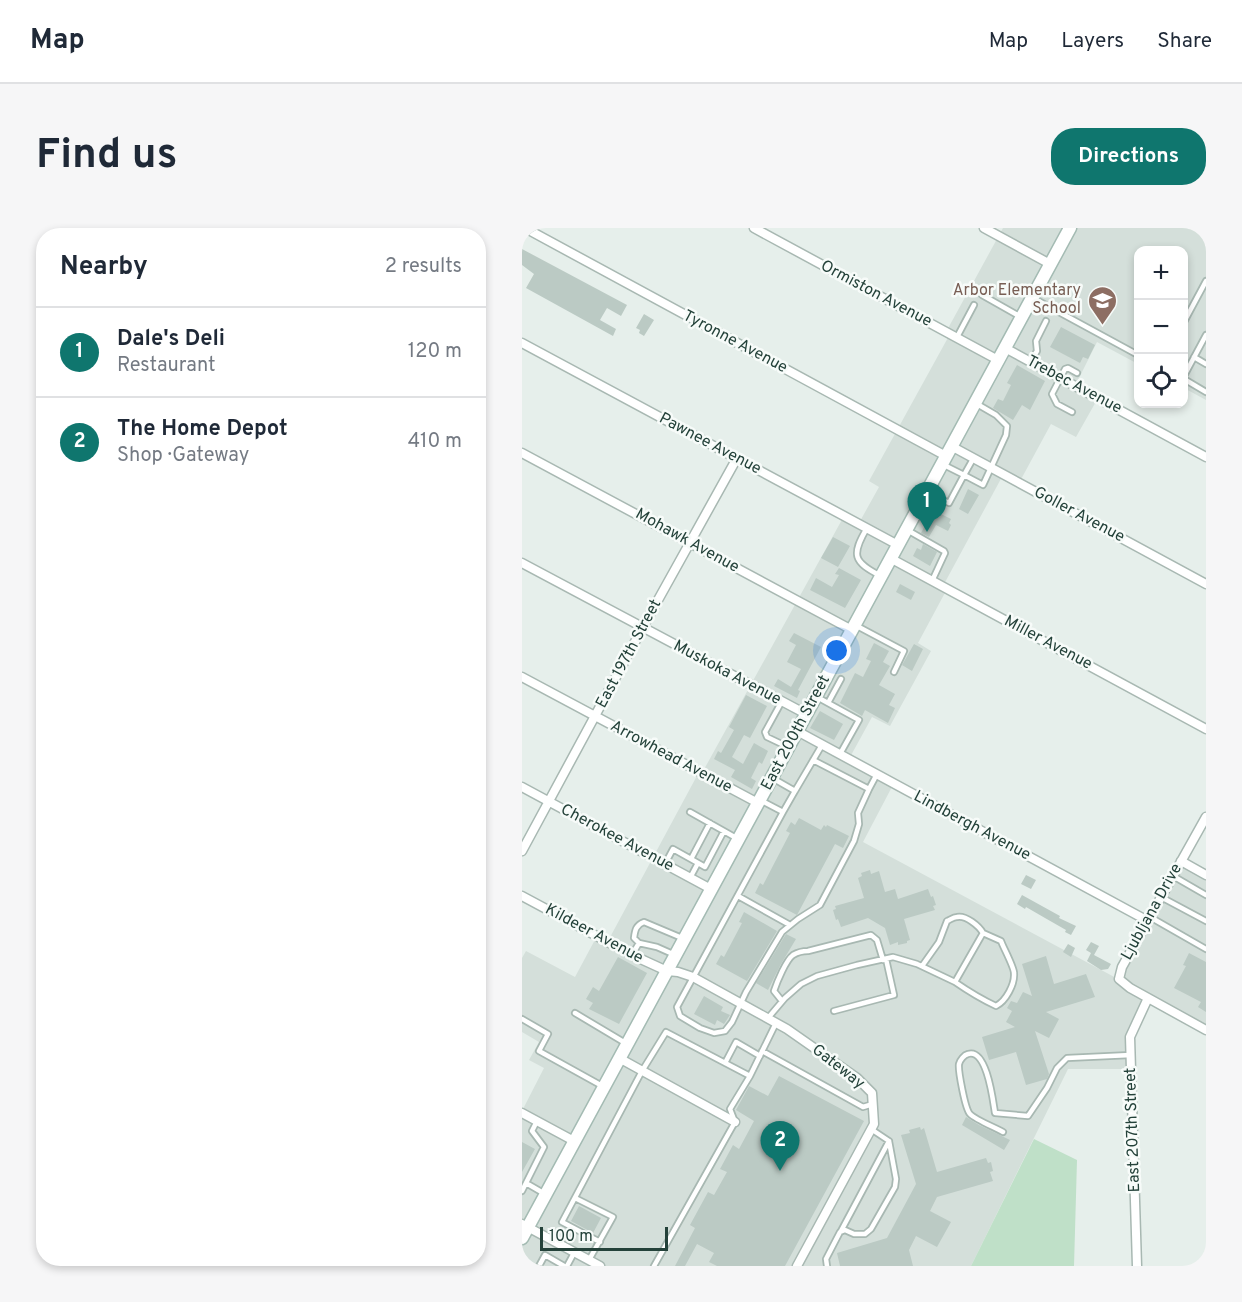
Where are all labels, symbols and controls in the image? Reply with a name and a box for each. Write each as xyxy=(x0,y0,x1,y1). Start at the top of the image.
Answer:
text: Map xyxy=(30,23,85,59)
text: Map xyxy=(989,28,1028,55)
text: Layers xyxy=(1061,28,1124,55)
text: Share xyxy=(1157,28,1212,55)
button: Directions xyxy=(1051,128,1206,185)
text: Find us xyxy=(36,130,177,183)
map controls xyxy=(1134,246,1188,408)
button: + xyxy=(1134,246,1188,300)
text: Nearby xyxy=(60,251,148,284)
text: 2 results xyxy=(385,254,462,280)
street label: Ormiston Avenue xyxy=(817,256,935,332)
place label: Arbor Elementary School xyxy=(953,281,1081,319)
school or university icon: Arbor Elementary School xyxy=(1086,284,1118,326)
button: − xyxy=(1134,300,1188,354)
street label: Tyronne Avenue xyxy=(679,306,791,378)
text: Dale's Deli xyxy=(117,326,225,353)
text: 1 xyxy=(76,339,84,365)
text: 120 m xyxy=(408,339,462,365)
street label: Trebec Avenue xyxy=(1023,351,1125,419)
text: Restaurant xyxy=(117,353,216,379)
button: locate xyxy=(1134,354,1188,408)
street label: Pawnee Avenue xyxy=(655,409,765,479)
text: The Home Depot xyxy=(117,416,288,443)
text: 2 xyxy=(73,429,86,455)
text: 410 m xyxy=(408,429,462,455)
text: Shop · Gateway xyxy=(117,443,249,469)
pin: 1 xyxy=(908,482,946,532)
street label: Goller Avenue xyxy=(1030,483,1128,547)
street label: Mohawk Avenue xyxy=(632,504,742,578)
street label: East 197th Street xyxy=(592,596,666,712)
street label: Miller Avenue xyxy=(1001,611,1095,675)
street label: Muskoka Avenue xyxy=(670,636,784,710)
your location xyxy=(822,636,851,665)
street label: East 200th Street xyxy=(757,672,835,794)
street label: Arrowhead Avenue xyxy=(607,716,735,798)
street label: Lindbergh Avenue xyxy=(910,787,1034,865)
street label: Cherokee Avenue xyxy=(557,800,677,876)
street label: Ljubljana Drive xyxy=(1117,860,1187,964)
street label: Kildeer Avenue xyxy=(541,900,647,968)
street label: Gateway xyxy=(808,1040,868,1094)
street label: East 207th Street xyxy=(1121,1067,1145,1193)
pin: 2 xyxy=(760,1122,800,1171)
scale bar xyxy=(540,1224,668,1252)
text: 100 m xyxy=(549,1227,593,1247)

